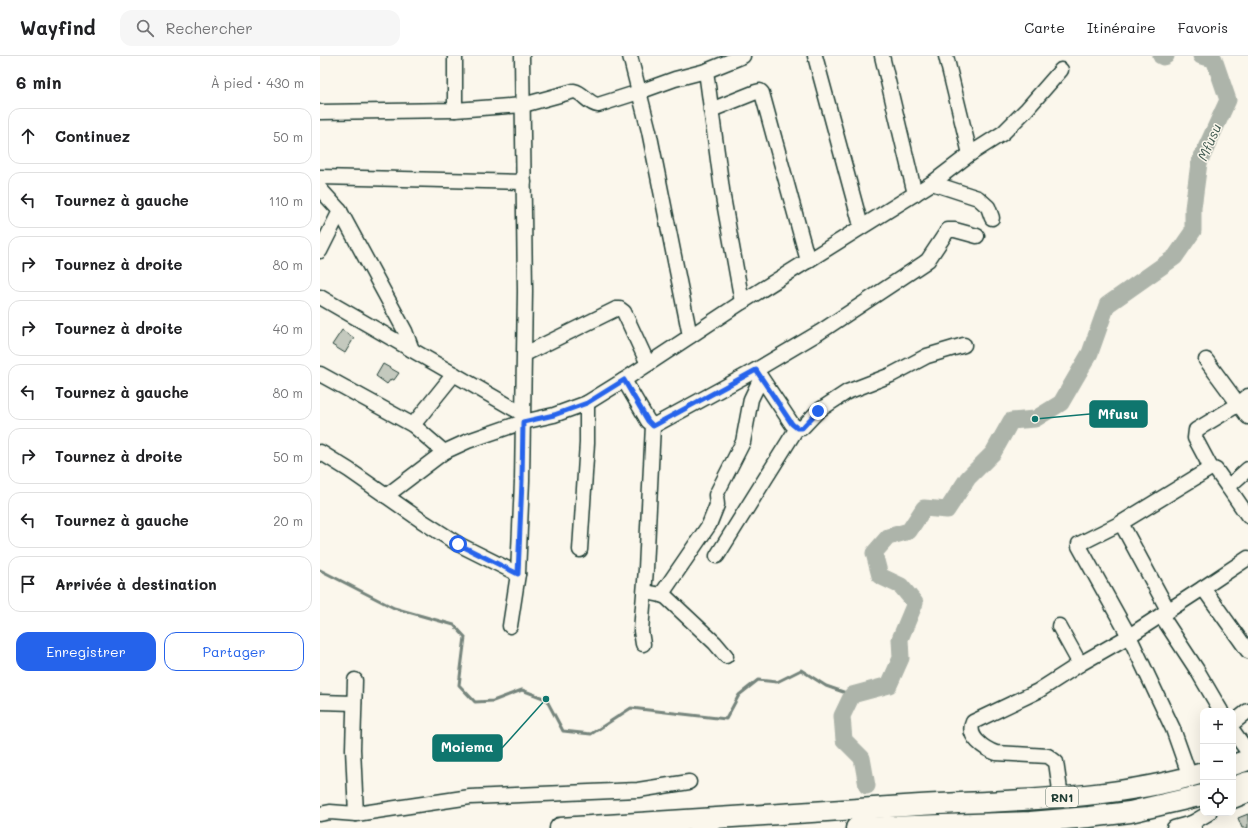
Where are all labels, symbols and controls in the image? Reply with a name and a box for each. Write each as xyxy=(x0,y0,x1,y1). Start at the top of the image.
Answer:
search box xyxy=(120,10,400,46)
text: Wayfind xyxy=(20,15,96,40)
icon: search xyxy=(134,17,156,39)
text: Rechercher xyxy=(166,18,253,38)
text: Carte xyxy=(1024,18,1065,37)
text: Itinéraire xyxy=(1087,18,1156,37)
text: Favoris xyxy=(1178,18,1228,37)
text: 6 min xyxy=(16,71,61,93)
text: À pied · 430 m xyxy=(211,74,304,91)
water label: Mfusu xyxy=(1192,120,1226,164)
icon: ahead xyxy=(17,125,39,147)
text: Continuez xyxy=(55,126,130,146)
text: 50 m xyxy=(273,128,303,145)
icon: left xyxy=(17,189,39,211)
text: Tournez à gauche xyxy=(55,190,189,210)
text: 110 m xyxy=(269,192,303,209)
icon: right xyxy=(17,253,39,275)
text: Tournez à droite xyxy=(55,254,183,274)
text: 80 m xyxy=(273,256,303,273)
icon: right xyxy=(17,317,39,339)
text: Tournez à droite xyxy=(55,318,183,338)
text: 40 m xyxy=(273,320,303,337)
icon: left xyxy=(17,381,39,403)
text: Tournez à gauche xyxy=(55,382,189,402)
text: 80 m xyxy=(273,384,303,401)
callout: Mfusu xyxy=(1090,401,1147,427)
route end xyxy=(809,402,827,420)
text: Mfusu xyxy=(1098,404,1138,423)
icon: right xyxy=(17,445,39,467)
text: Tournez à droite xyxy=(55,446,183,466)
text: 50 m xyxy=(273,448,303,465)
icon: left xyxy=(17,509,39,531)
text: Tournez à gauche xyxy=(55,510,189,530)
text: 20 m xyxy=(273,512,303,529)
route start xyxy=(449,535,467,553)
icon: arrive xyxy=(17,573,39,595)
text: Arrivée à destination xyxy=(55,574,217,594)
button: Enregistrer xyxy=(16,632,156,671)
button: Partager xyxy=(164,632,304,671)
map controls xyxy=(1200,708,1236,816)
button: + xyxy=(1200,708,1236,744)
callout: Moiema xyxy=(433,735,502,761)
text: Moiema xyxy=(441,737,494,756)
button: − xyxy=(1200,744,1236,780)
button: locate xyxy=(1200,780,1236,816)
road number: RN1 xyxy=(1046,787,1078,807)

